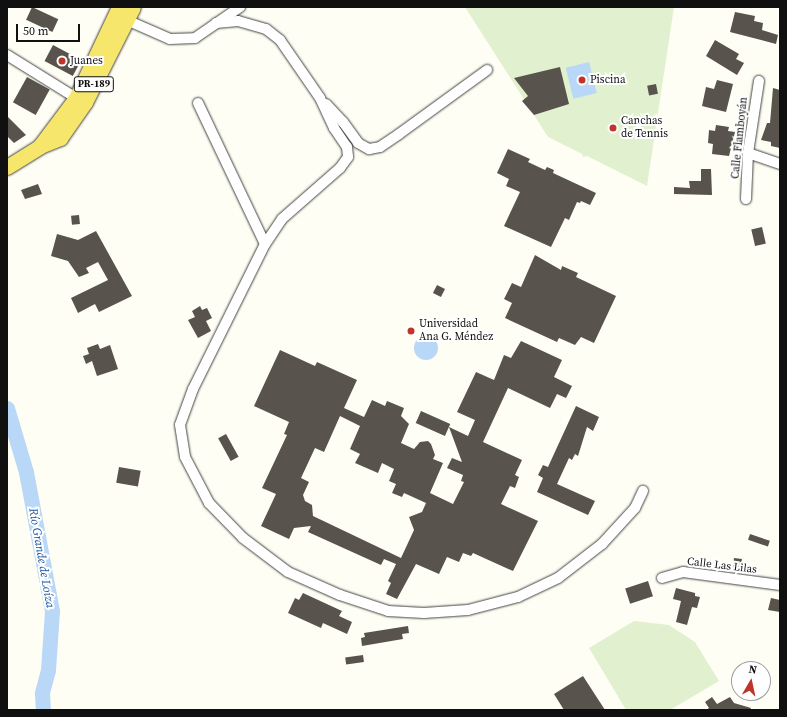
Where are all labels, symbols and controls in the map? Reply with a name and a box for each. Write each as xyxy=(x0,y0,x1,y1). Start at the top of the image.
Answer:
scale bar xyxy=(18,16,82,42)
text: 50 m xyxy=(23,23,49,39)
place label: Juanes xyxy=(70,54,103,68)
marker: Juanes xyxy=(57,56,67,66)
place label: Piscina xyxy=(590,73,626,87)
marker: Piscina xyxy=(577,75,587,85)
road number: PR-189 xyxy=(73,76,115,92)
street label: Calle Flamboyán xyxy=(729,96,751,180)
place label: Canchas de Tennis xyxy=(621,115,668,141)
marker: Canchas de Tennis xyxy=(608,123,618,133)
place label: Universidad Ana G. Méndez xyxy=(419,318,493,344)
marker: Universidad Ana G. Méndez xyxy=(406,326,416,336)
water label: Río Grande de Loíza xyxy=(25,507,57,609)
street label: Calle Las Lilas xyxy=(686,555,758,577)
north arrow xyxy=(731,661,771,701)
text: N xyxy=(748,662,758,678)

